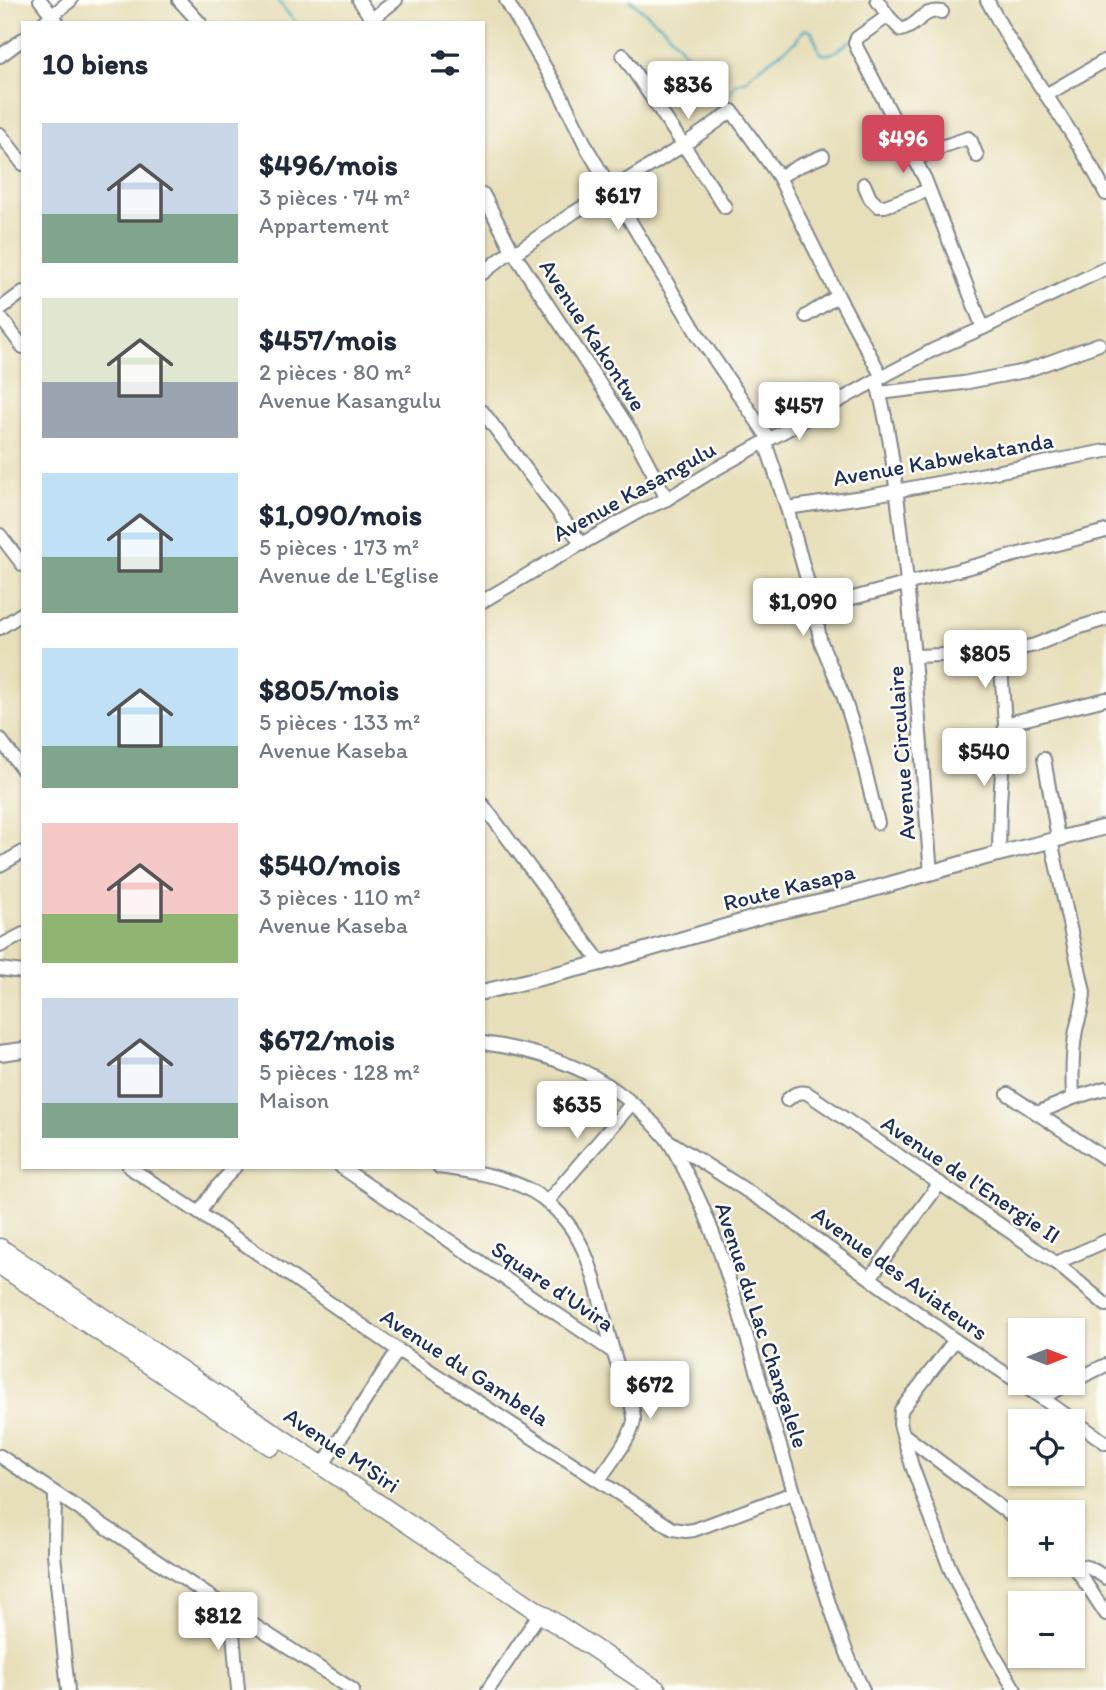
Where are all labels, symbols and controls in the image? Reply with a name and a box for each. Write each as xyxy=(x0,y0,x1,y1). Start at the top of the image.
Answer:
icon: filters xyxy=(426,44,464,82)
text: 10 biens xyxy=(42,45,148,82)
pin: $836 xyxy=(647,61,729,121)
text: $836 xyxy=(664,70,712,98)
pin: $496 xyxy=(862,116,944,175)
text: $496 xyxy=(878,124,928,152)
text: $496/mois xyxy=(259,146,398,183)
icon: home xyxy=(98,151,182,235)
pin: $617 xyxy=(577,173,659,232)
text: $617 xyxy=(595,181,641,209)
text: 3 pièces · 74 m² xyxy=(259,183,410,211)
text: Appartement xyxy=(259,211,389,239)
street label: Avenue Kakontwe xyxy=(533,254,653,416)
text: $457/mois xyxy=(259,321,397,358)
icon: home xyxy=(98,326,182,410)
text: 2 pièces · 80 m² xyxy=(259,358,411,386)
pin: $457 xyxy=(758,382,840,442)
text: Avenue Kasangulu xyxy=(259,386,441,414)
text: $457 xyxy=(775,391,823,419)
street label: Avenue Kabwekatanda xyxy=(831,426,1055,492)
street label: Avenue Kasangulu xyxy=(548,434,721,547)
text: $1,090/mois xyxy=(259,496,422,533)
icon: home xyxy=(98,501,182,585)
text: 5 pièces · 173 m² xyxy=(259,533,419,561)
text: Avenue de L'Eglise xyxy=(259,561,439,589)
pin: $1,090 xyxy=(746,578,860,638)
text: $1,090 xyxy=(769,587,837,615)
pin: $805 xyxy=(944,630,1026,690)
text: $805 xyxy=(960,639,1010,667)
street label: Avenue Circulaire xyxy=(881,665,921,841)
text: $805/mois xyxy=(259,671,399,708)
icon: home xyxy=(98,676,182,760)
text: 5 pièces · 133 m² xyxy=(259,708,420,736)
pin: $540 xyxy=(943,728,1025,788)
text: Avenue Kaseba xyxy=(259,736,408,764)
text: $540 xyxy=(958,737,1010,765)
text: $540/mois xyxy=(259,846,401,883)
icon: home xyxy=(98,851,182,935)
street label: Route Kasapa xyxy=(720,857,858,917)
text: 3 pièces · 110 m² xyxy=(259,883,421,911)
text: Avenue Kaseba xyxy=(259,911,408,939)
text: $672/mois xyxy=(259,1021,395,1058)
icon: home xyxy=(98,1026,182,1110)
text: 5 pièces · 128 m² xyxy=(259,1058,420,1086)
pin: $635 xyxy=(536,1082,618,1141)
text: Maison xyxy=(259,1086,329,1114)
text: $635 xyxy=(553,1090,601,1118)
street label: Avenue de l'Energie II xyxy=(876,1109,1066,1249)
street label: Avenue du Lac Changalele xyxy=(709,1199,815,1451)
street label: Avenue des Aviateurs xyxy=(807,1200,993,1346)
street label: Square d'Uvira xyxy=(486,1235,620,1337)
street label: Avenue du Gambela xyxy=(375,1302,555,1432)
north arrow xyxy=(1008,1318,1085,1395)
map controls xyxy=(1008,1318,1085,1668)
pin: $672 xyxy=(609,1362,691,1421)
text: $672 xyxy=(626,1370,674,1398)
street label: Avenue M'Siri xyxy=(279,1401,405,1499)
button: locate xyxy=(1008,1409,1085,1486)
button: + xyxy=(1008,1500,1085,1577)
button: − xyxy=(1008,1591,1085,1668)
pin: $812 xyxy=(177,1592,259,1652)
text: $812 xyxy=(194,1601,242,1629)

